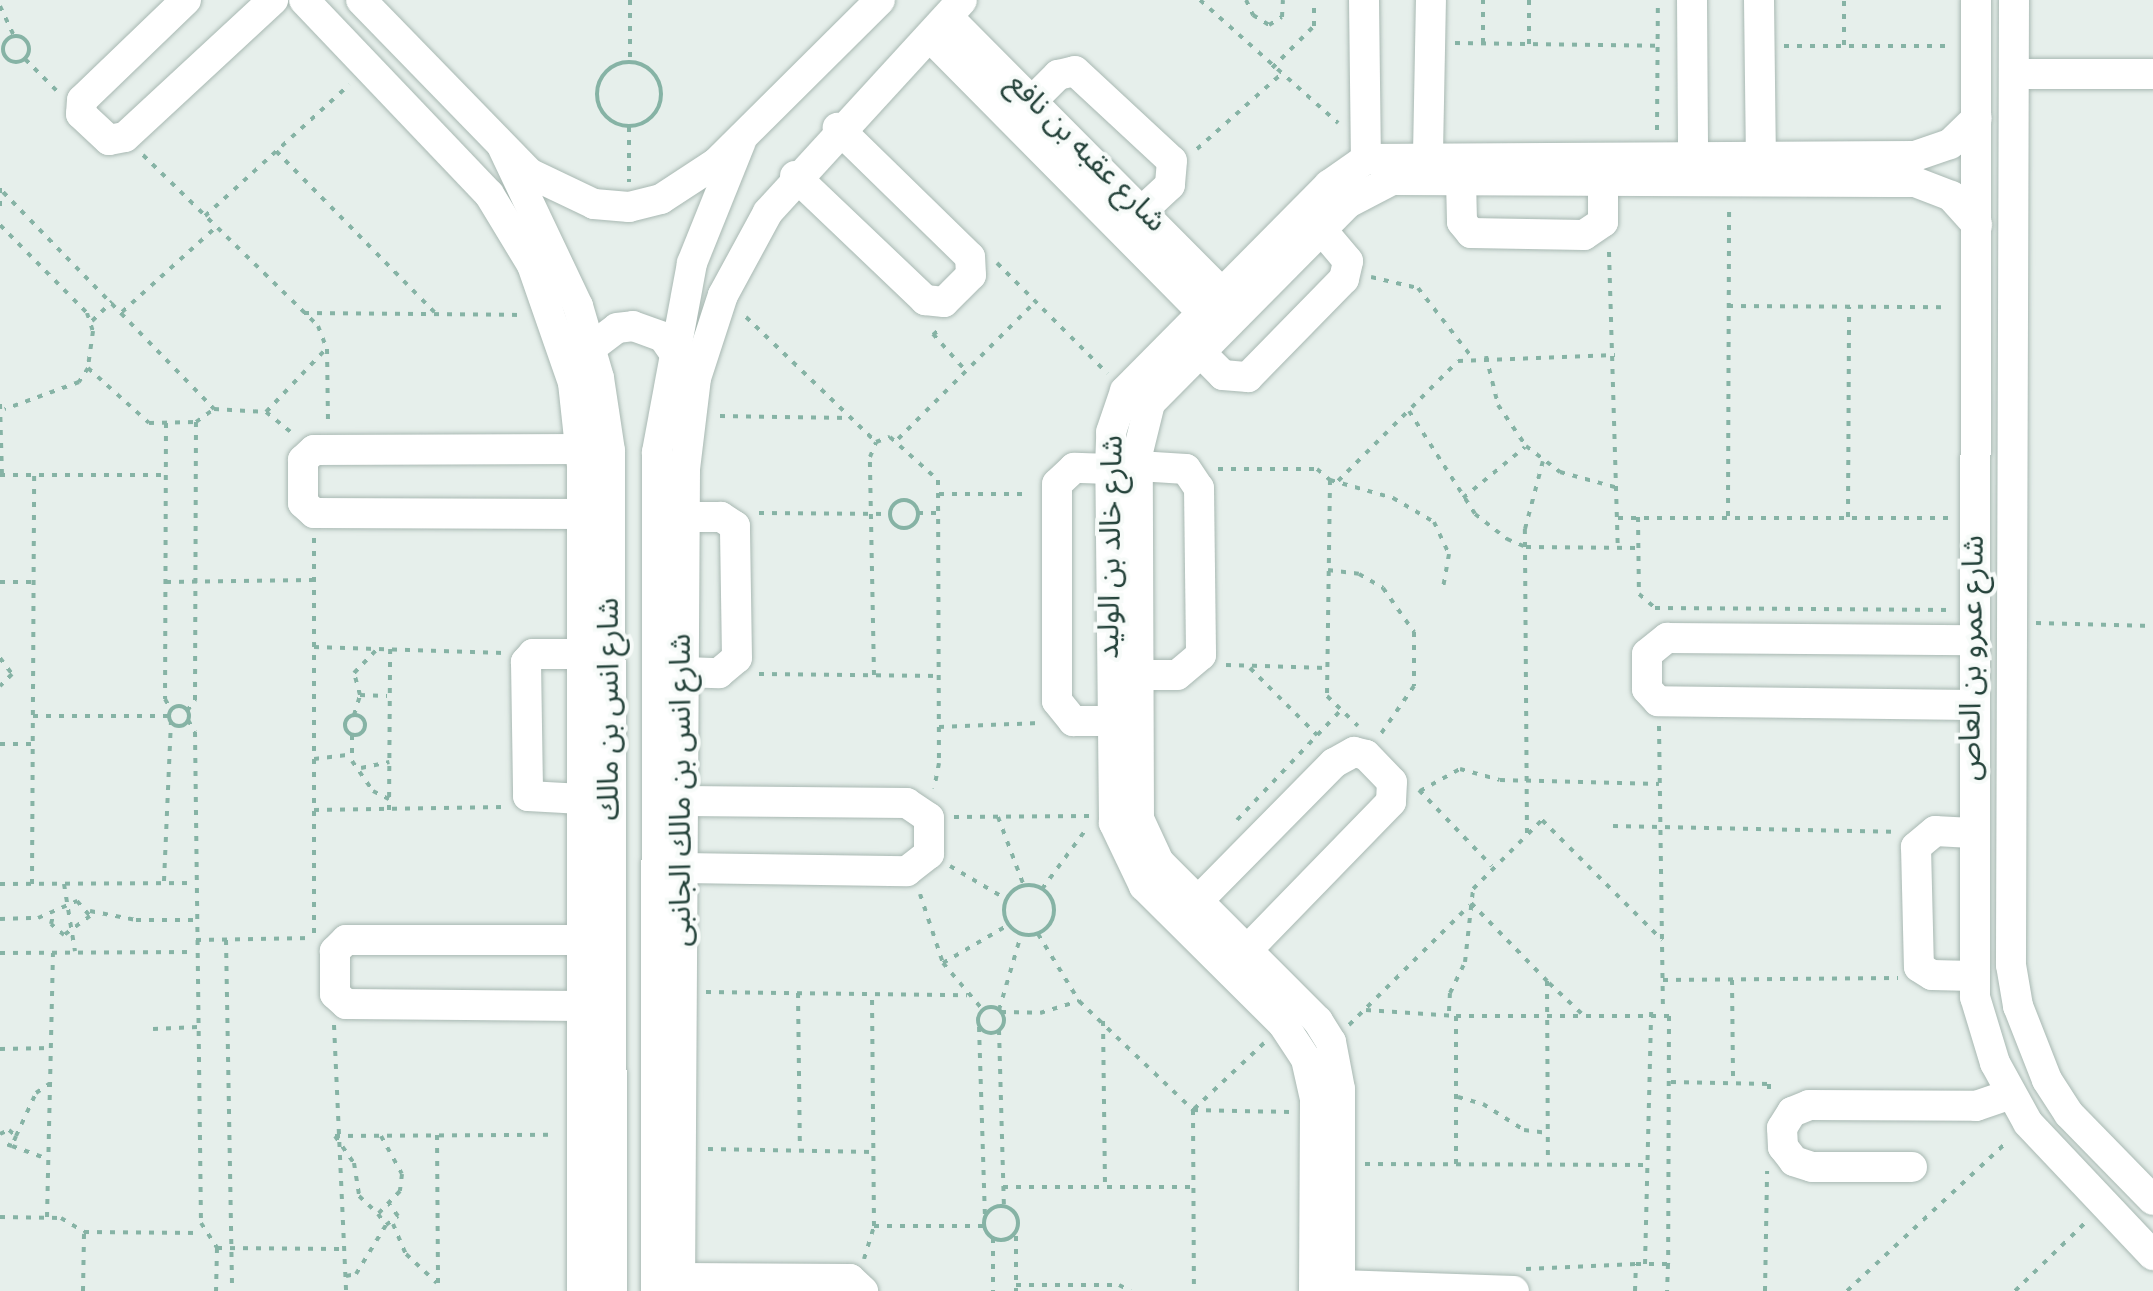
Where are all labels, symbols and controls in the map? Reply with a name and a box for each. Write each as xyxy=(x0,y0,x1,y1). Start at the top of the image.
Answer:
street label: شارع عقبه بن نافع xyxy=(998,67,1172,241)
street label: شارع خالد بن الوليد xyxy=(1093,435,1133,659)
street label: شارع عمرو بن العاص xyxy=(1954,535,1994,781)
street label: شارع انس بن مالك xyxy=(593,598,629,820)
street label: شارع انس بن مالك الجانبى xyxy=(665,633,701,947)

